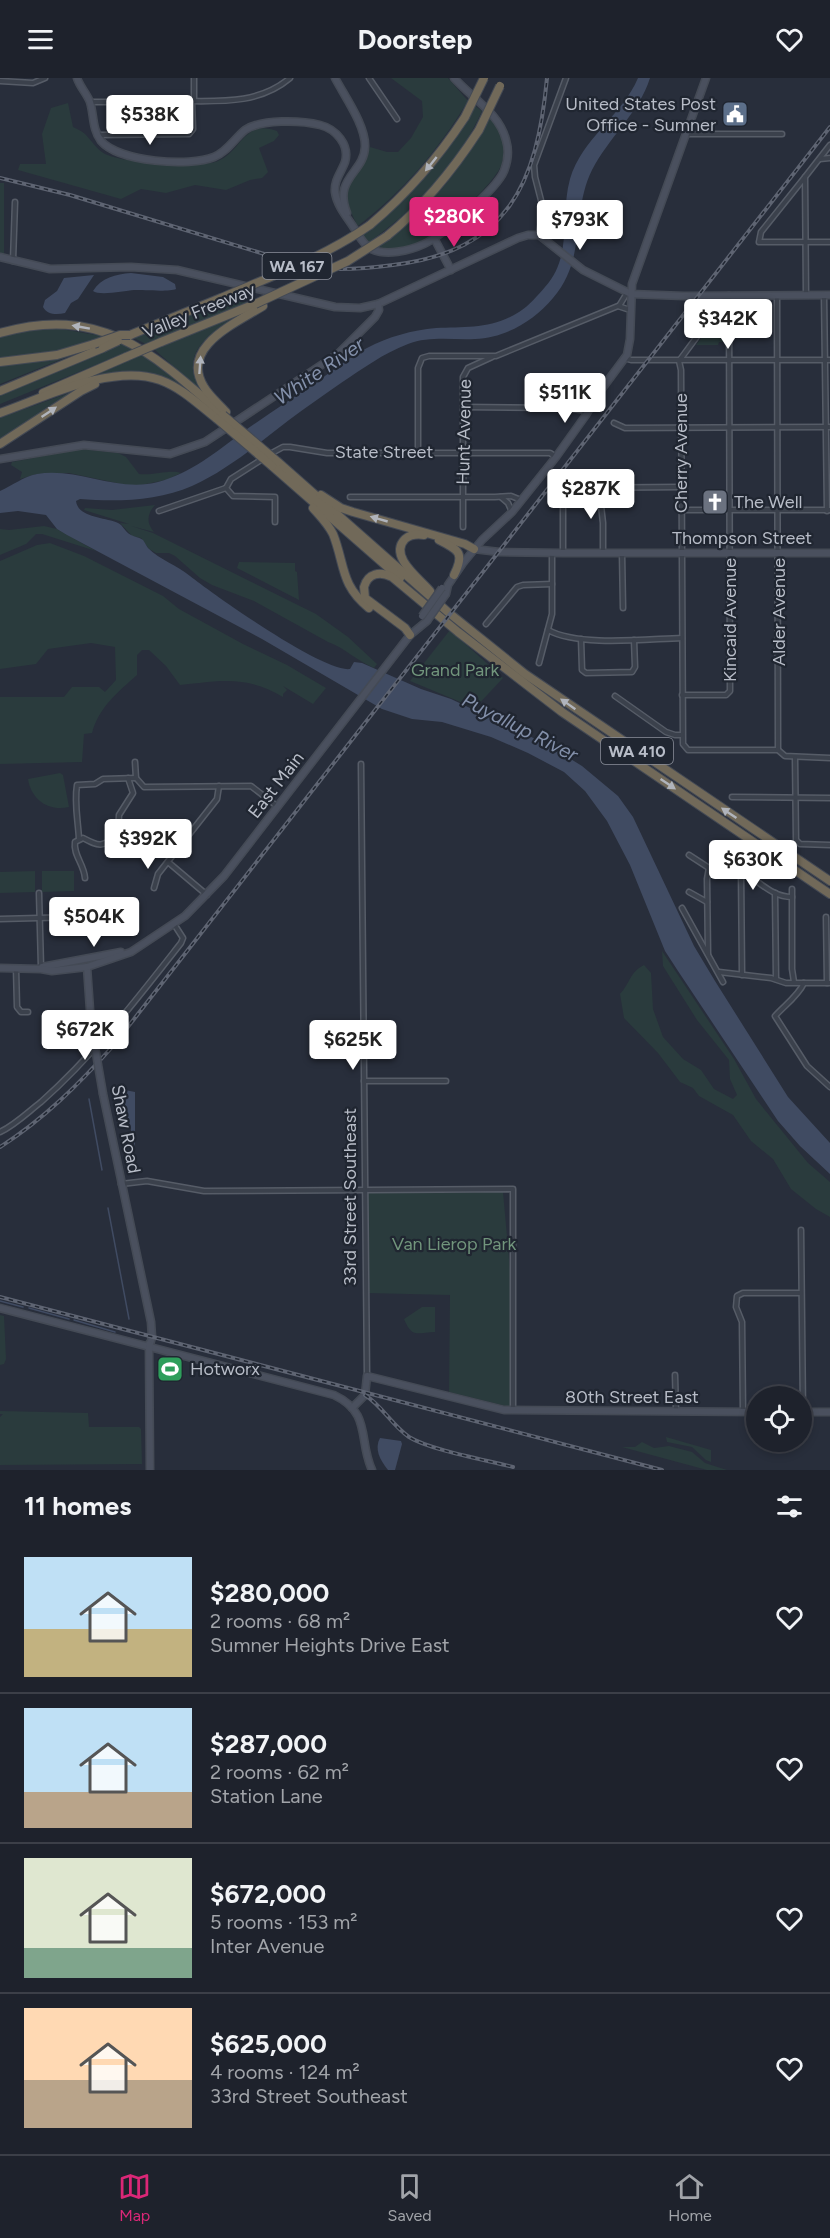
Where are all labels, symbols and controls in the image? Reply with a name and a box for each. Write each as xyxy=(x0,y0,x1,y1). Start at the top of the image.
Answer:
icon: menu xyxy=(24,23,57,56)
text: Doorstep xyxy=(358,23,472,56)
icon: heart xyxy=(773,23,806,56)
place label: United States Post Office - Sumner xyxy=(565,93,716,136)
pin: $538K xyxy=(108,95,192,146)
public building icon: United States Post Office - Sumner xyxy=(720,99,750,129)
text: $538K xyxy=(120,102,180,126)
one-way arrow xyxy=(426,157,438,172)
pin: $280K xyxy=(412,197,496,248)
pin: $793K xyxy=(538,200,622,251)
text: $280K xyxy=(423,204,485,228)
text: $793K xyxy=(551,207,609,231)
road number: WA 167 xyxy=(262,253,332,279)
street label: Valley Freeway xyxy=(139,278,259,344)
pin: $342K xyxy=(686,299,770,350)
text: $342K xyxy=(698,306,758,330)
one-way arrow xyxy=(72,323,91,332)
water label: White River xyxy=(269,331,370,410)
one-way arrow xyxy=(195,355,204,374)
pin: $511K xyxy=(523,373,607,424)
street label: Hunt Avenue xyxy=(452,379,476,485)
text: $511K xyxy=(539,380,591,404)
street label: Cherry Avenue xyxy=(670,393,692,513)
one-way arrow xyxy=(41,407,57,418)
street label: State Street xyxy=(335,441,433,463)
pin: $287K xyxy=(549,469,633,520)
text: $287K xyxy=(561,476,621,500)
church icon: The Well xyxy=(700,487,730,517)
place label: The Well xyxy=(734,491,803,513)
one-way arrow xyxy=(370,514,388,523)
street label: Thompson Street xyxy=(672,527,812,549)
street label: Kincaid Avenue xyxy=(719,558,741,682)
street label: Alder Avenue xyxy=(768,558,790,666)
park label: Grand Park xyxy=(411,659,499,681)
water label: Puyallup River xyxy=(458,688,583,767)
one-way arrow xyxy=(560,698,576,710)
road number: WA 410 xyxy=(601,738,673,764)
street label: East Main xyxy=(243,747,309,823)
one-way arrow xyxy=(659,778,675,790)
one-way arrow xyxy=(722,807,738,819)
pin: $392K xyxy=(106,819,190,870)
text: $392K xyxy=(119,826,177,850)
pin: $630K xyxy=(711,840,795,891)
text: $630K xyxy=(723,847,783,871)
pin: $504K xyxy=(52,897,136,948)
text: $504K xyxy=(63,904,125,928)
pin: $672K xyxy=(43,1010,127,1061)
text: $672K xyxy=(56,1017,114,1041)
pin: $625K xyxy=(311,1020,395,1071)
text: $625K xyxy=(323,1027,383,1051)
street label: Shaw Road xyxy=(107,1083,145,1175)
street label: 33rd Street Southeast xyxy=(339,1108,361,1286)
park label: Van Lierop Park xyxy=(392,1233,517,1255)
sports icon: Hotworx xyxy=(155,1354,185,1384)
place label: Hotworx xyxy=(190,1358,260,1380)
street label: 80th Street East xyxy=(565,1386,699,1408)
map controls xyxy=(746,1386,812,1452)
button: locate xyxy=(746,1386,812,1452)
text: 11 homes xyxy=(24,1490,131,1522)
icon: filters xyxy=(773,1490,806,1523)
text: $280,000 xyxy=(210,1577,329,1609)
icon: home xyxy=(72,1581,144,1653)
icon: heart xyxy=(773,1601,806,1634)
text: 2 rooms · 68 m² xyxy=(210,1609,350,1633)
text: Sumner Heights Drive East xyxy=(210,1633,450,1657)
text: $287,000 xyxy=(210,1728,327,1760)
icon: home xyxy=(72,1732,144,1804)
icon: heart xyxy=(773,1752,806,1785)
text: 2 rooms · 62 m² xyxy=(210,1760,349,1784)
text: Station Lane xyxy=(210,1784,323,1808)
text: $672,000 xyxy=(210,1878,326,1910)
icon: home xyxy=(72,1882,144,1954)
icon: heart xyxy=(773,1902,806,1935)
text: 5 rooms · 153 m² xyxy=(210,1910,358,1934)
text: Inter Avenue xyxy=(210,1934,324,1958)
text: $625,000 xyxy=(210,2028,327,2060)
icon: home xyxy=(72,2032,144,2104)
icon: heart xyxy=(773,2052,806,2085)
text: 4 rooms · 124 m² xyxy=(210,2060,360,2084)
text: 33rd Street Southeast xyxy=(210,2084,408,2108)
tab: Map xyxy=(118,2170,151,2225)
tab: Saved xyxy=(388,2170,432,2225)
tab: Home xyxy=(668,2170,712,2225)

